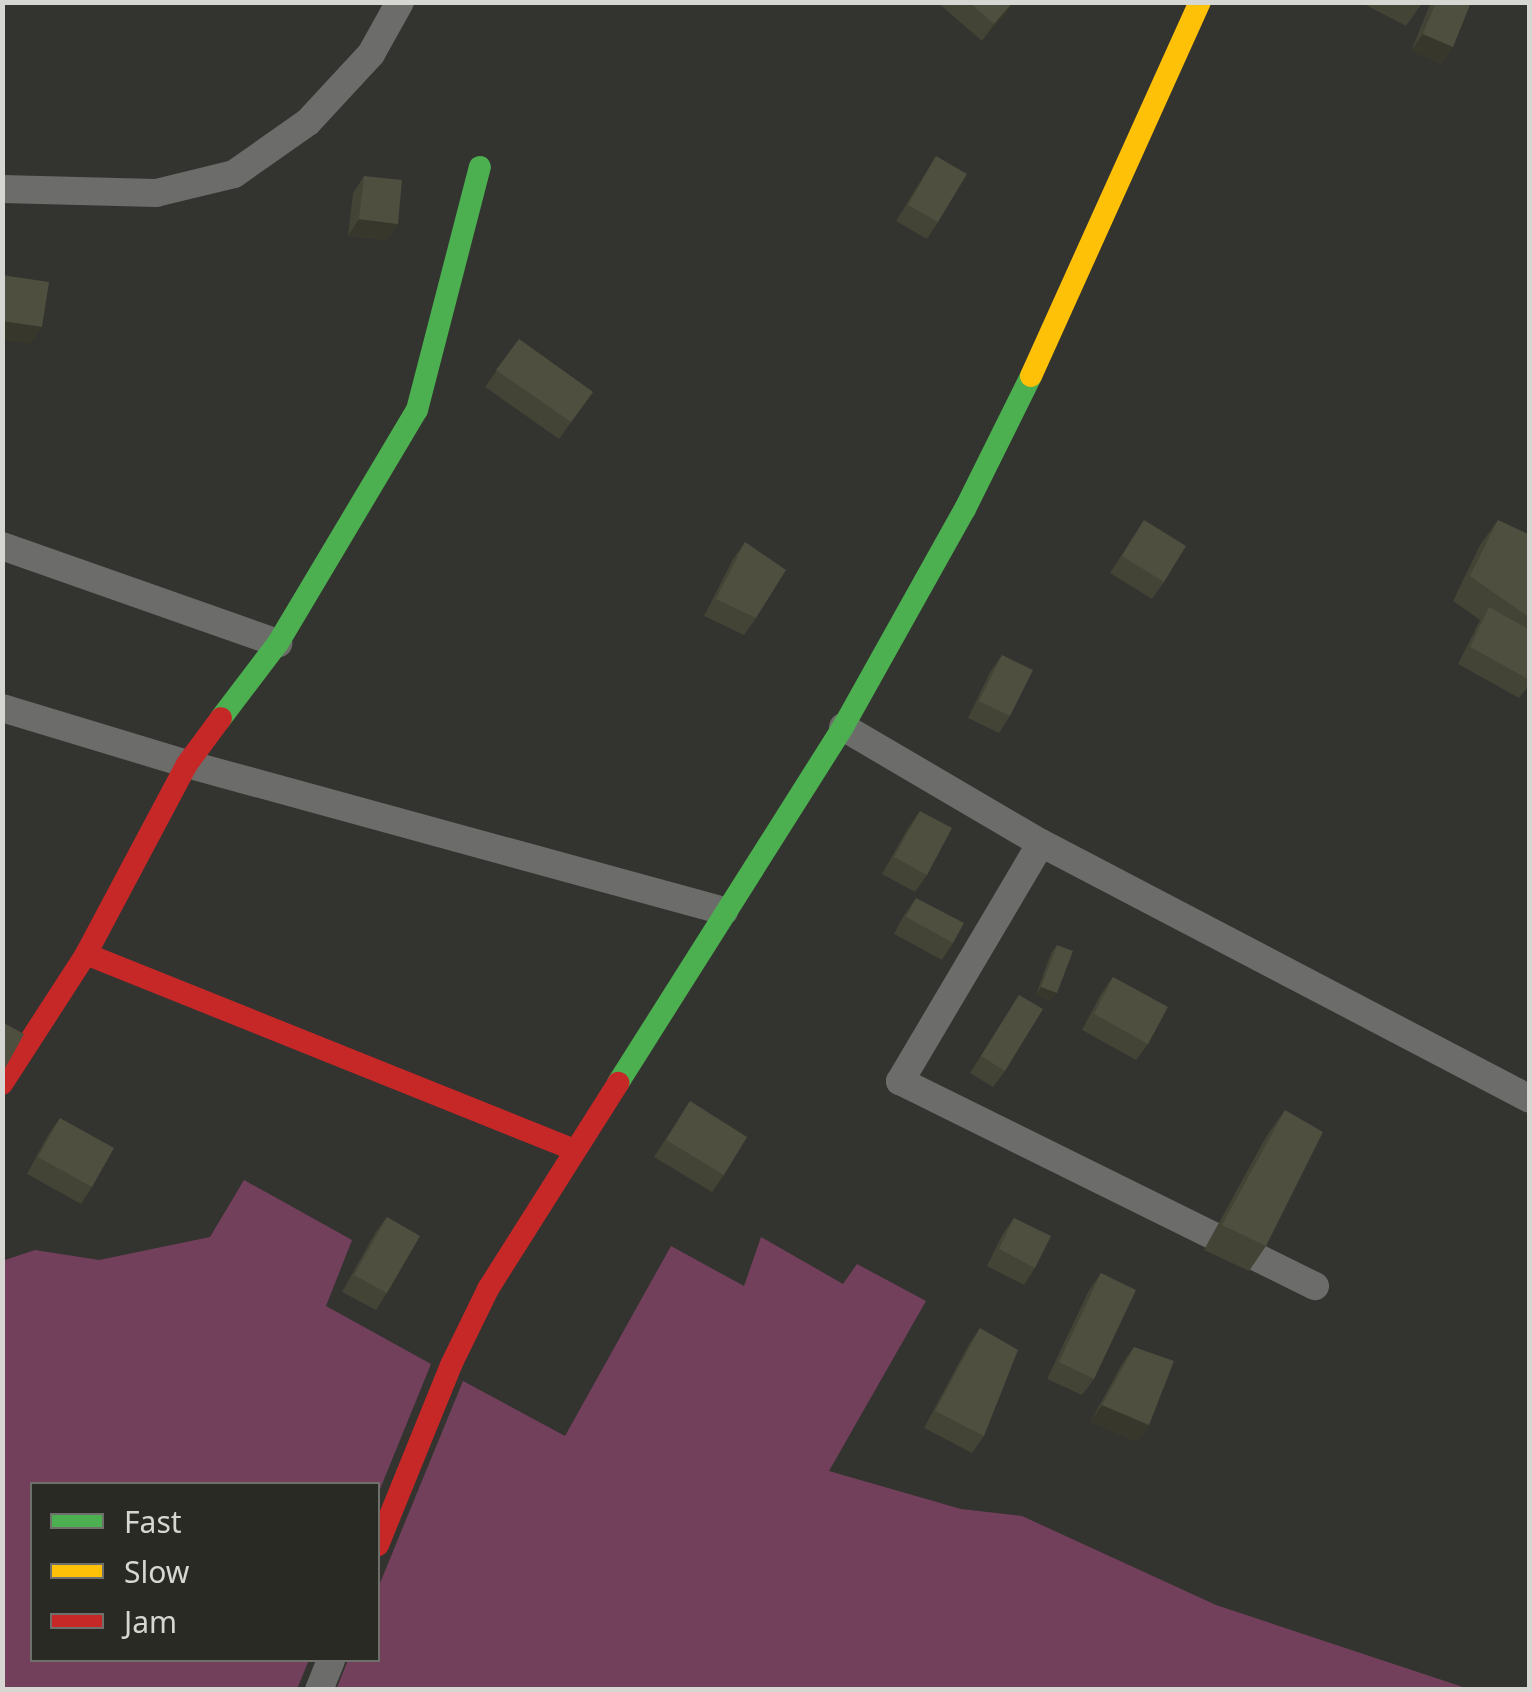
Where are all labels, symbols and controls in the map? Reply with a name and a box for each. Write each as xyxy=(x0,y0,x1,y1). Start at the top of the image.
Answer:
legend xyxy=(30,1482,380,1662)
text: Fast xyxy=(124,1501,182,1542)
text: Slow xyxy=(124,1551,189,1592)
text: Jam xyxy=(124,1601,177,1642)

